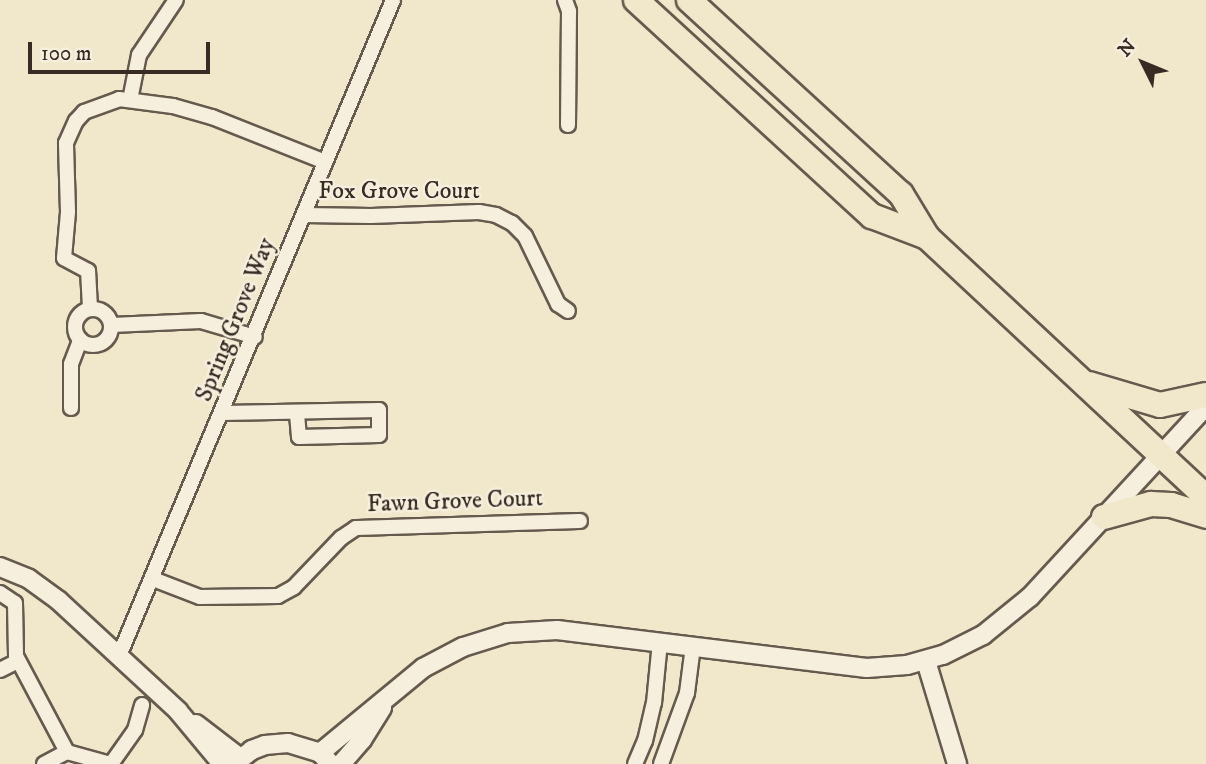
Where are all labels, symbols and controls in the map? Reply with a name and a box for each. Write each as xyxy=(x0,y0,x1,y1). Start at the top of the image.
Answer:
scale bar xyxy=(32,28,214,72)
north arrow xyxy=(1108,28,1178,98)
text: N xyxy=(1114,35,1141,62)
text: 100 m xyxy=(41,41,92,67)
street label: Fox Grove Court xyxy=(318,178,480,206)
street label: Spring Grove Way xyxy=(190,234,282,406)
street label: Fawn Grove Court xyxy=(367,485,543,519)

